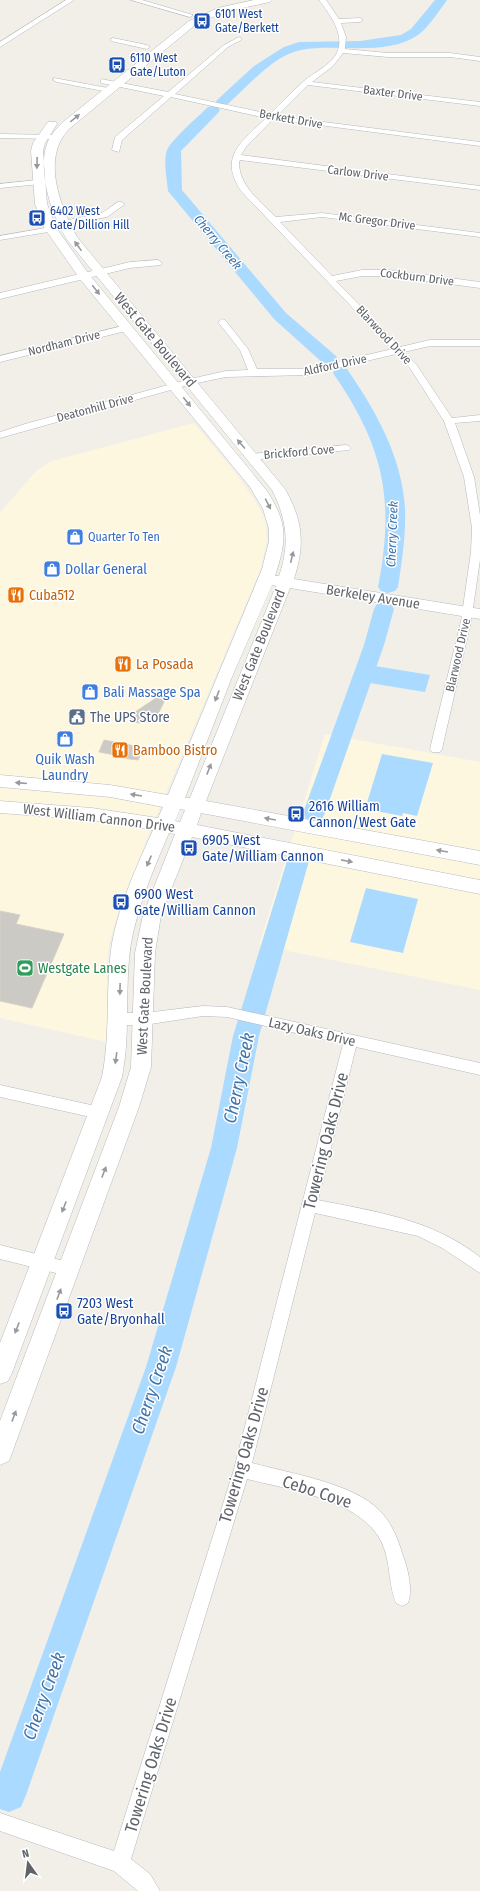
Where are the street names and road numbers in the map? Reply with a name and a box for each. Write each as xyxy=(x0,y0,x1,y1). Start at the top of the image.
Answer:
street label: Baxter Drive xyxy=(362,82,424,104)
street label: Berkett Drive xyxy=(258,107,324,131)
street label: Carlow Drive xyxy=(327,162,389,184)
street label: Mc Gregor Drive xyxy=(338,209,416,233)
street label: Cockburn Drive xyxy=(379,266,455,288)
street label: West Gate Boulevard xyxy=(110,289,200,391)
street label: Blarwood Drive xyxy=(353,303,415,367)
street label: Nordham Drive xyxy=(27,327,101,359)
street label: Aldford Drive xyxy=(302,351,368,379)
street label: Deatonhill Drive xyxy=(55,391,135,425)
street label: Brickford Cove xyxy=(263,442,335,462)
street label: Berkeley Avenue xyxy=(325,581,421,613)
street label: West Gate Boulevard xyxy=(229,587,289,703)
street label: Blarwood Drive xyxy=(443,617,473,693)
street label: West William Cannon Drive xyxy=(22,800,176,836)
street label: West Gate Boulevard xyxy=(133,936,157,1056)
street label: Lazy Oaks Drive xyxy=(267,1014,357,1050)
street label: Towering Oaks Drive xyxy=(299,1070,353,1212)
street label: Towering Oaks Drive xyxy=(215,1385,273,1525)
street label: Cebo Cove xyxy=(280,1471,354,1513)
street label: Towering Oaks Drive xyxy=(120,1695,182,1835)

